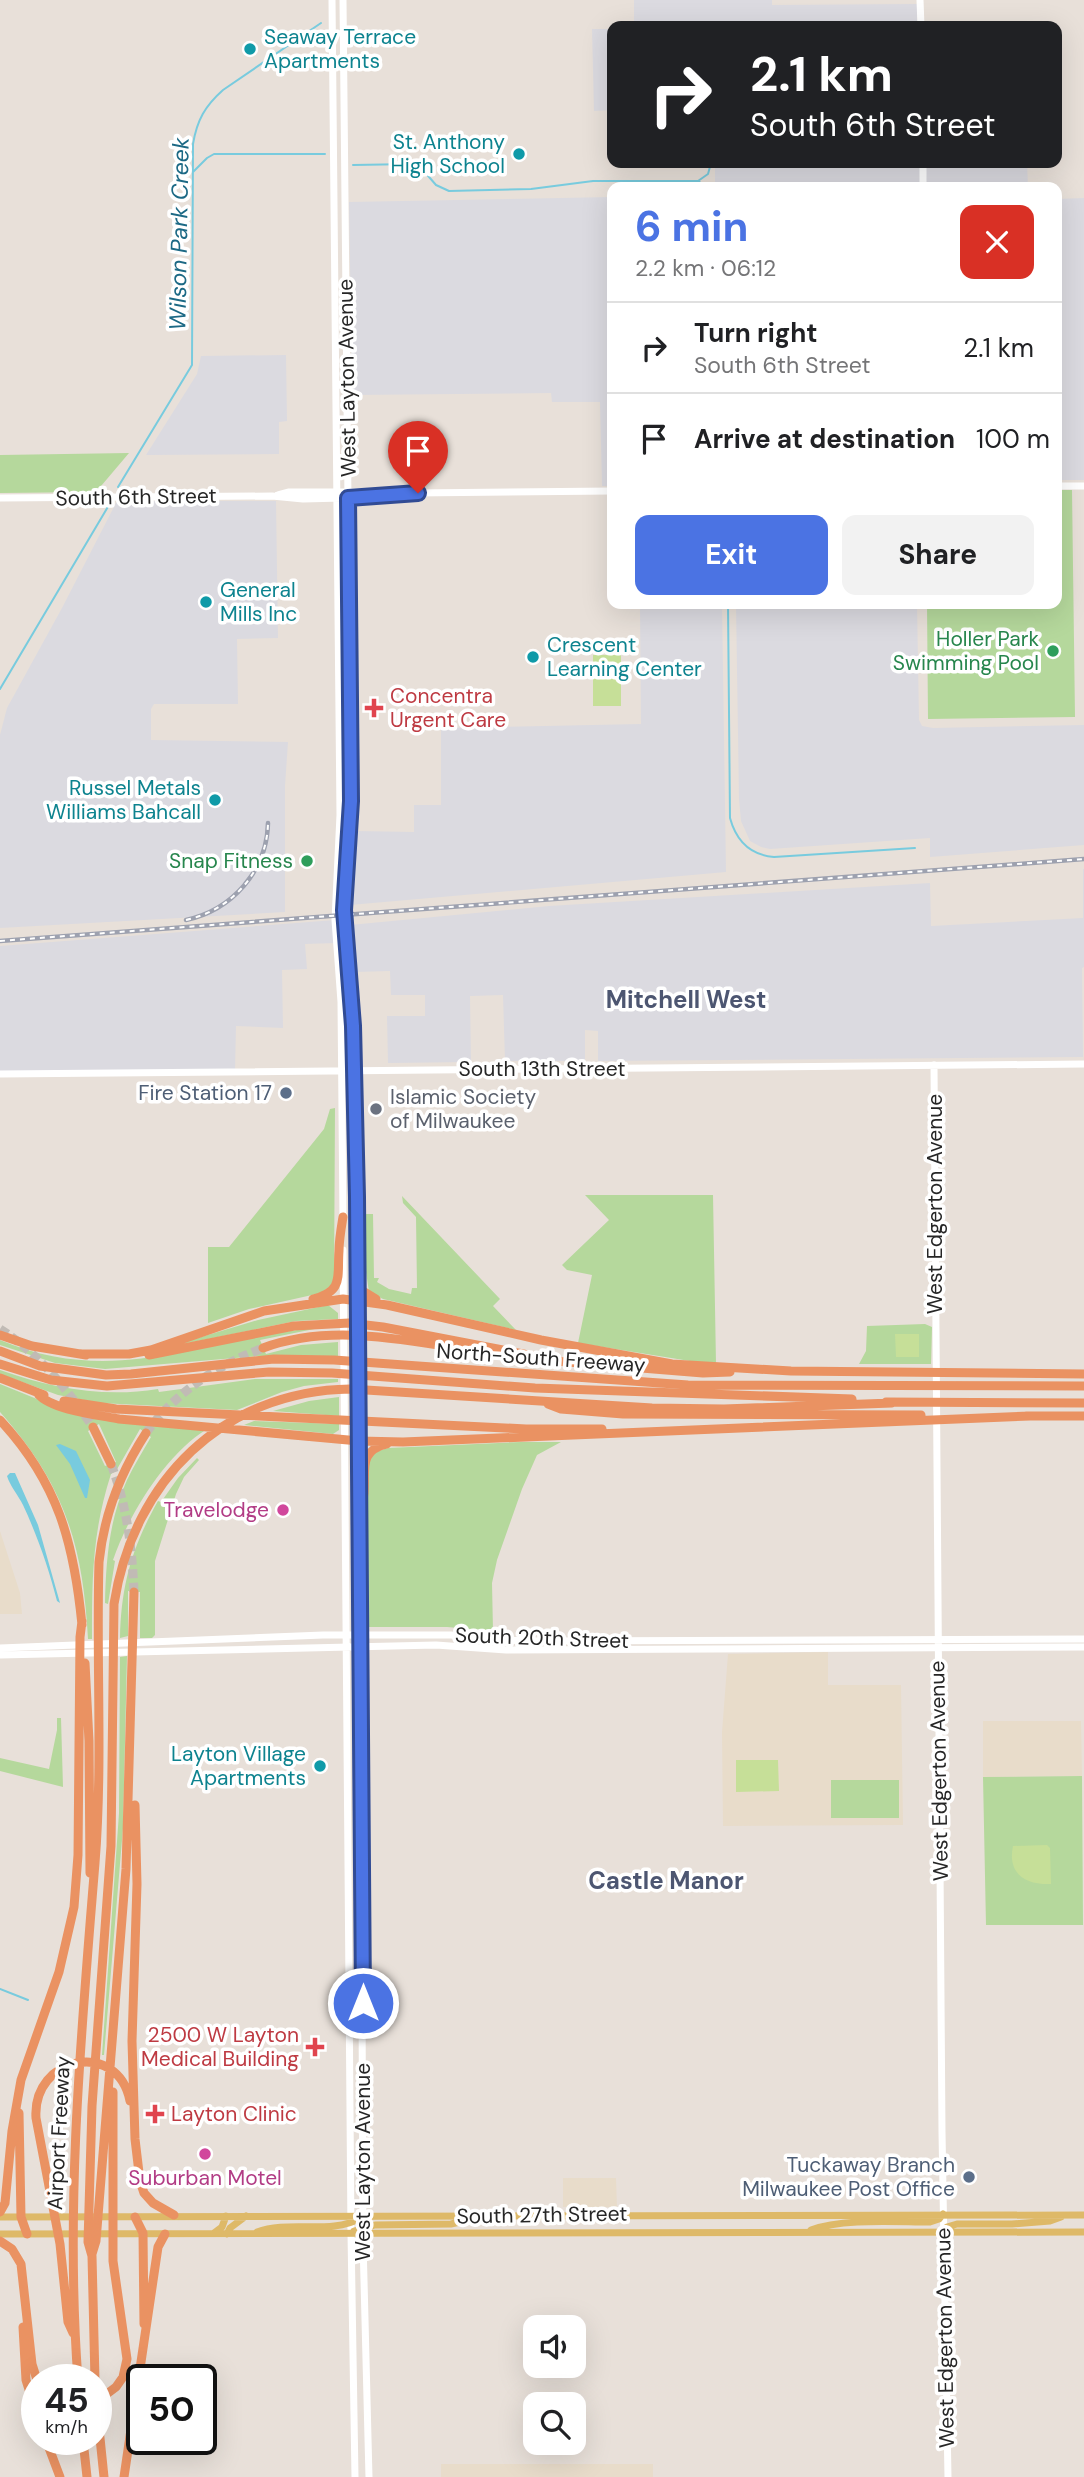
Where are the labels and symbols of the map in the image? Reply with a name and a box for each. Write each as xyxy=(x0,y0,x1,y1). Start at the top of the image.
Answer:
place label: Seaway Terrace Apartments xyxy=(264,23,416,75)
marker: Seaway Terrace Apartments xyxy=(242,41,258,57)
place label: St. Anthony High School xyxy=(390,128,505,180)
water label: Wilson Park Creek xyxy=(162,137,196,331)
marker: St. Anthony High School xyxy=(511,146,527,162)
street label: West Layton Avenue xyxy=(331,279,363,477)
pin xyxy=(388,421,448,493)
street label: South 6th Street xyxy=(55,482,217,512)
place label: General Mills Inc xyxy=(220,576,297,628)
marker: General Mills Inc xyxy=(198,594,214,610)
place label: Holler Park Swimming Pool xyxy=(893,625,1039,677)
place label: Crescent Learning Center xyxy=(547,631,702,683)
marker: Holler Park Swimming Pool xyxy=(1045,643,1061,659)
marker: Crescent Learning Center xyxy=(525,649,541,665)
place label: Concentra Urgent Care xyxy=(390,682,506,734)
marker: Concentra Urgent Care xyxy=(364,698,384,718)
place label: Russel Metals Williams Bahcall xyxy=(46,774,201,826)
marker: Russel Metals Williams Bahcall xyxy=(207,792,223,808)
place label: Snap Fitness xyxy=(169,847,293,875)
marker: Snap Fitness xyxy=(299,853,315,869)
district label: Mitchell West xyxy=(606,984,766,1015)
street label: South 13th Street xyxy=(459,1055,625,1083)
place label: Fire Station 17 xyxy=(138,1079,272,1107)
place label: Islamic Society of Milwaukee xyxy=(390,1083,536,1135)
marker: Fire Station 17 xyxy=(278,1085,294,1101)
street label: West Edgerton Avenue xyxy=(921,1094,949,1314)
marker: Islamic Society of Milwaukee xyxy=(368,1101,384,1117)
street label: North-South Freeway xyxy=(436,1337,647,1379)
place label: Travelodge xyxy=(164,1496,269,1524)
marker: Travelodge xyxy=(275,1502,291,1518)
street label: South 20th Street xyxy=(454,1621,630,1655)
street label: West Edgerton Avenue xyxy=(923,1660,955,1881)
place label: Layton Village Apartments xyxy=(171,1740,306,1792)
marker: Layton Village Apartments xyxy=(312,1758,328,1774)
district label: Castle Manor xyxy=(588,1865,744,1896)
position arrow xyxy=(326,1966,400,2040)
place label: 2500 W Layton Medical Building xyxy=(141,2021,299,2073)
marker: 2500 W Layton Medical Building xyxy=(305,2037,325,2057)
street label: Airport Freeway xyxy=(41,2055,77,2211)
street label: West Layton Avenue xyxy=(349,2063,377,2261)
place label: Layton Clinic xyxy=(171,2100,297,2128)
marker: Layton Clinic xyxy=(145,2104,165,2124)
marker: Suburban Motel xyxy=(197,2146,213,2162)
place label: Tuckaway Branch Milwaukee Post Office xyxy=(742,2151,955,2203)
place label: Suburban Motel xyxy=(128,2164,282,2192)
marker: Tuckaway Branch Milwaukee Post Office xyxy=(961,2169,977,2185)
street label: South 27th Street xyxy=(456,2200,628,2230)
street label: West Edgerton Avenue xyxy=(929,2227,961,2448)
speed limit sign: 50 xyxy=(126,2364,217,2455)

